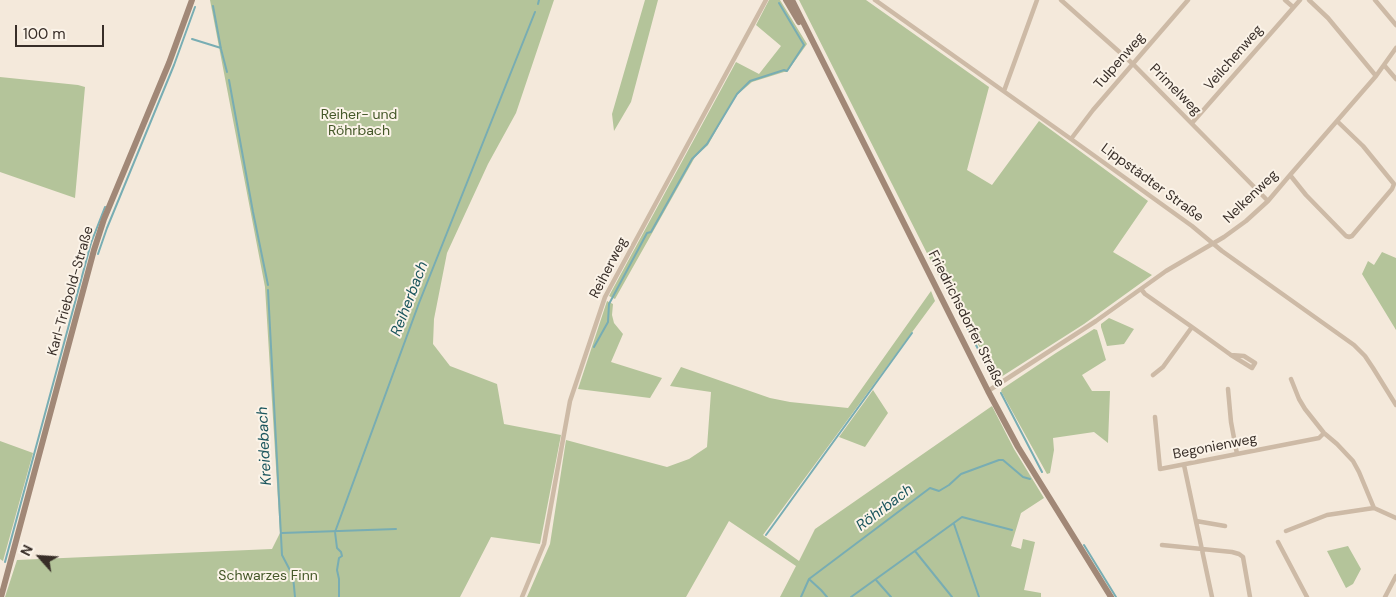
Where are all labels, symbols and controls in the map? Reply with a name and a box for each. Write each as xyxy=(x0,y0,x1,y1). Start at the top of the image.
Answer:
scale bar xyxy=(18,15,106,47)
street label: Veilchenweg xyxy=(1201,22,1267,94)
text: 100 m xyxy=(23,24,66,44)
street label: Tulpenweg xyxy=(1091,29,1149,93)
street label: Primelweg xyxy=(1146,61,1204,119)
park label: Reiher- und Röhrbach xyxy=(321,107,397,140)
street label: Lippstädter Straße xyxy=(1098,140,1206,226)
street label: Nelkenweg xyxy=(1220,167,1282,227)
street label: Karl-Triebold-Straße xyxy=(44,224,98,358)
street label: Reiherweg xyxy=(586,235,632,301)
street label: Friedrichsdorfer Straße xyxy=(924,248,1008,390)
water label: Reiherbach xyxy=(388,259,432,339)
water label: Kreidebach xyxy=(254,406,276,486)
street label: Begonienweg xyxy=(1171,431,1259,463)
water label: Röhrbach xyxy=(853,481,917,535)
north arrow xyxy=(15,532,65,582)
text: N xyxy=(16,542,37,559)
park label: Schwarzes Finn xyxy=(218,568,318,584)

